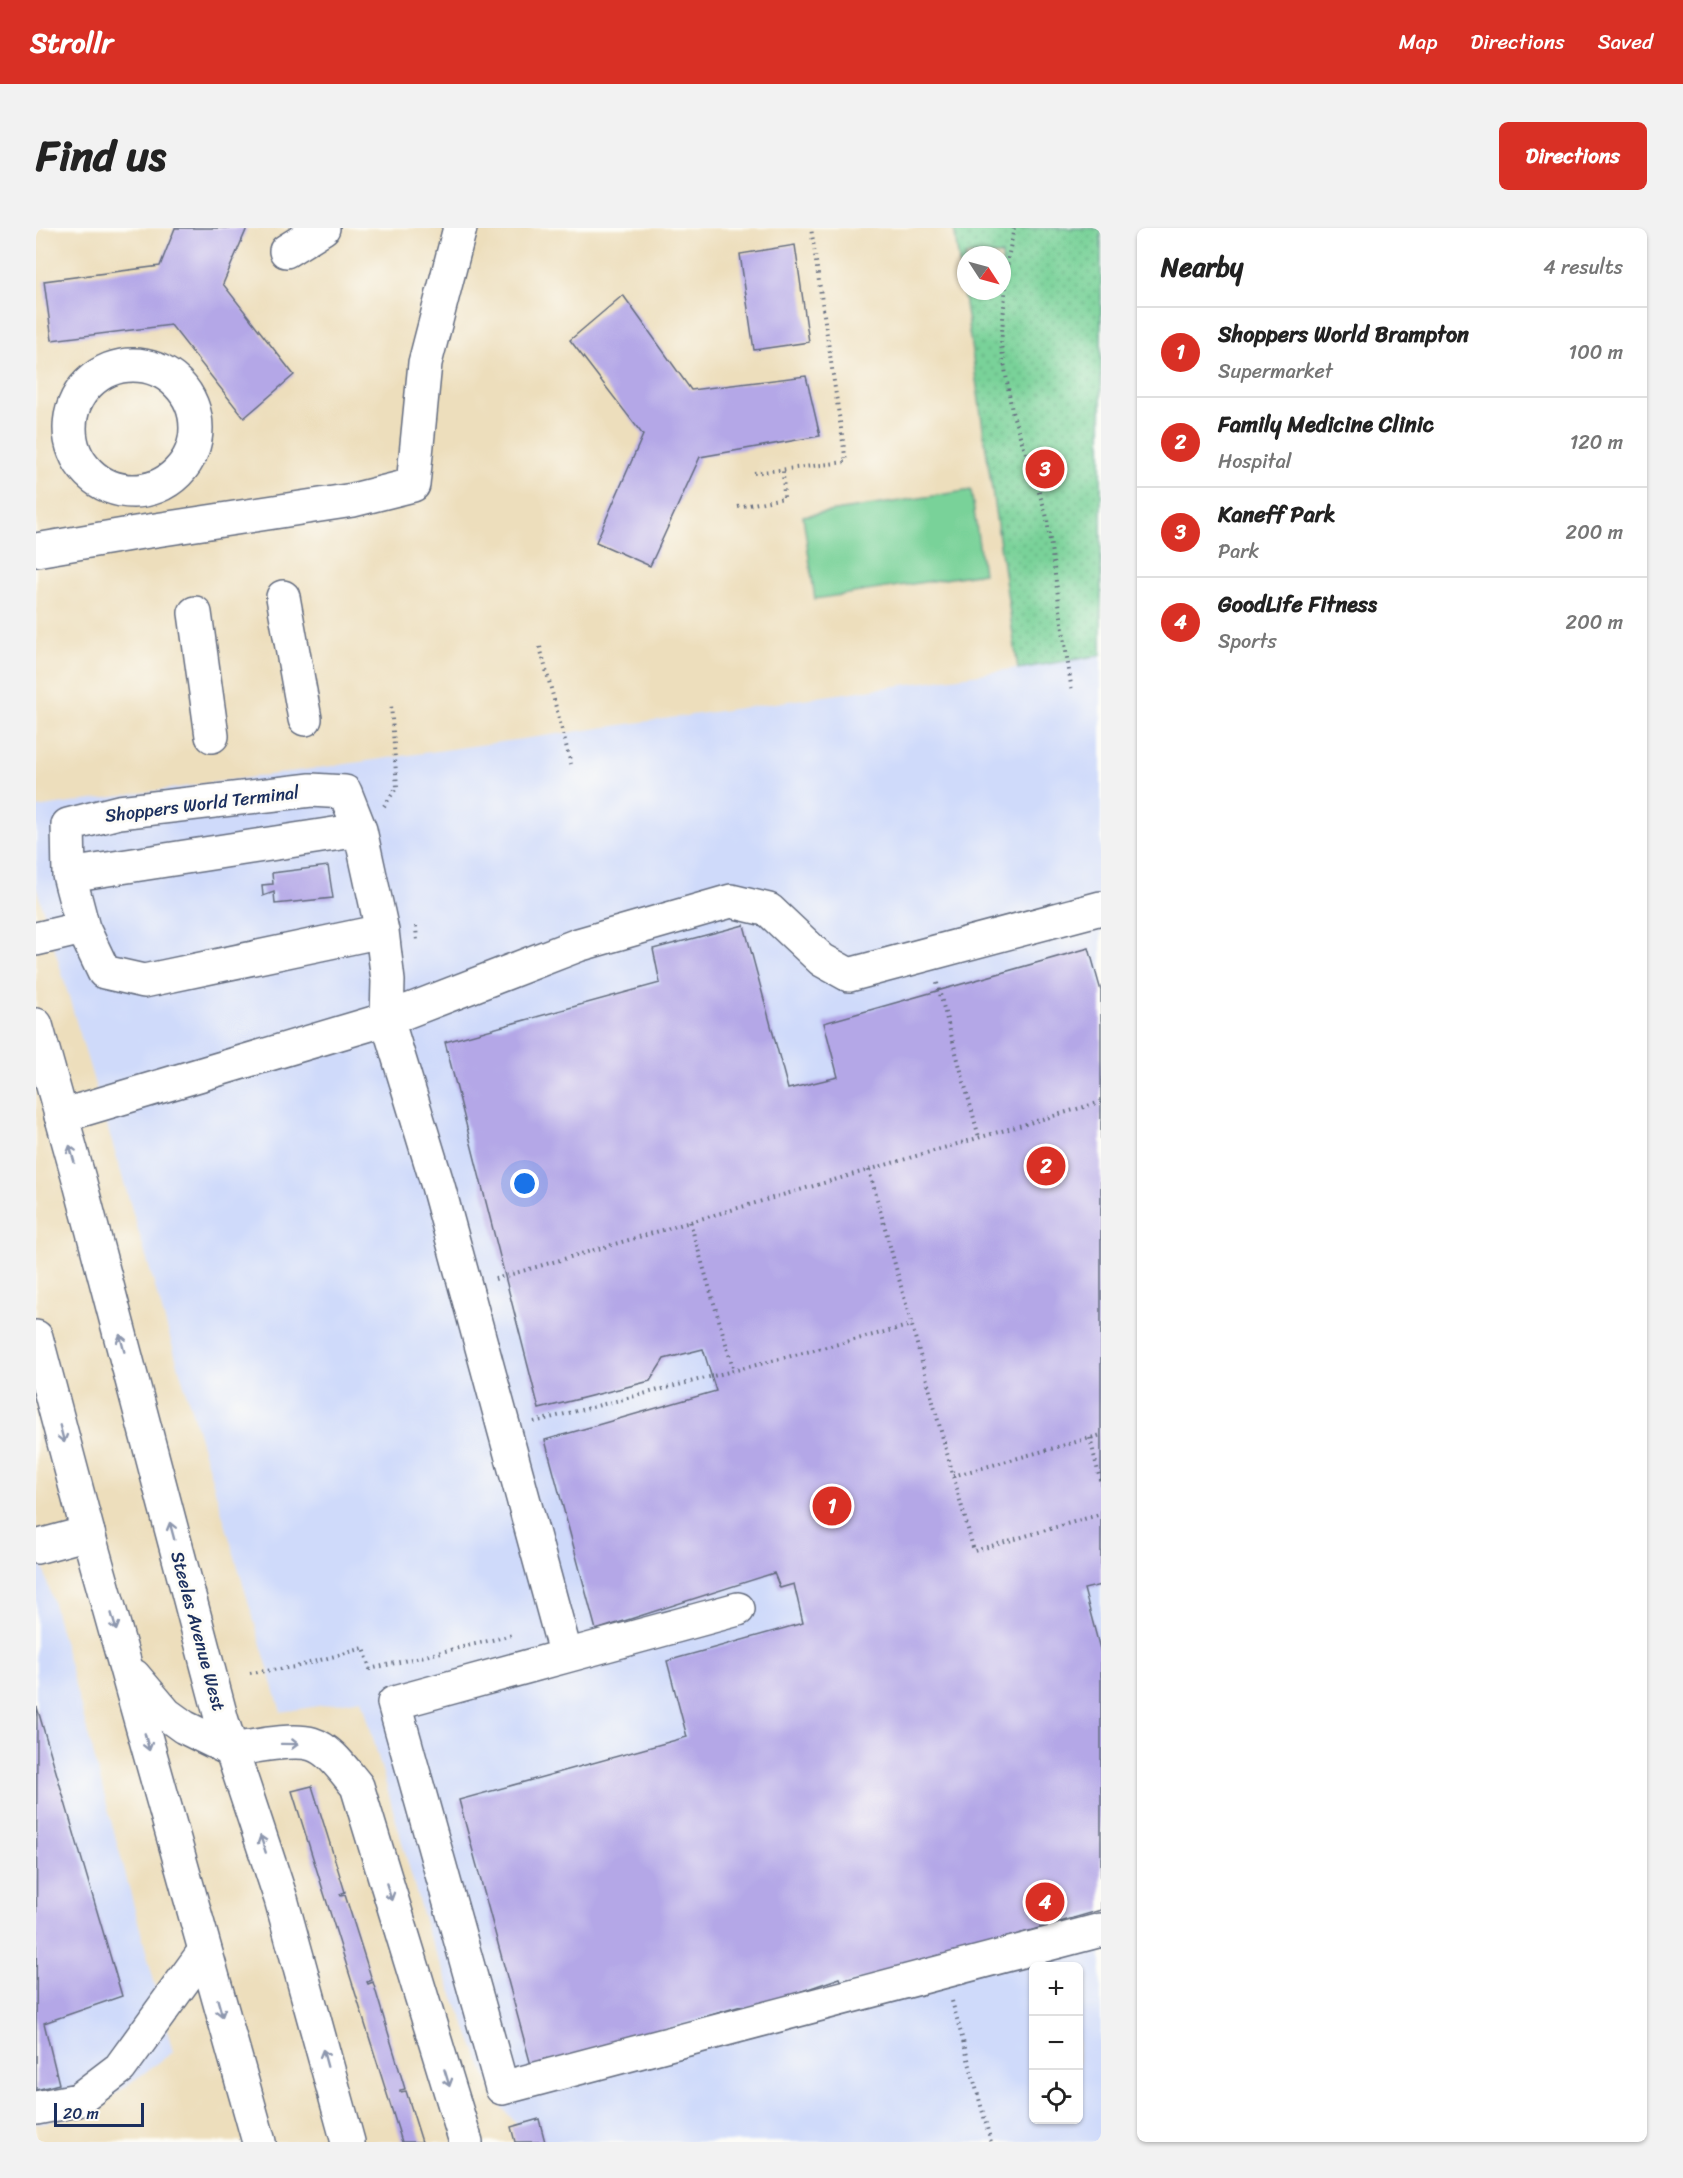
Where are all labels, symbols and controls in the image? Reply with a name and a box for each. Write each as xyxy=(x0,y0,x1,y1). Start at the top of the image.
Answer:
text: Strollr xyxy=(30,18,113,67)
text: Map xyxy=(1399,23,1437,61)
text: Directions xyxy=(1470,23,1565,61)
text: Saved xyxy=(1598,23,1653,61)
text: Find us xyxy=(36,119,166,193)
button: Directions xyxy=(1499,122,1647,190)
text: Nearby xyxy=(1161,244,1243,290)
north arrow xyxy=(957,246,1011,300)
text: 4 results xyxy=(1543,250,1623,285)
text: Shoppers World Brampton xyxy=(1218,315,1469,354)
text: 1 xyxy=(1176,335,1185,370)
text: 100 m xyxy=(1569,335,1623,370)
text: Supermarket xyxy=(1218,354,1333,389)
text: Family Medicine Clinic xyxy=(1218,405,1434,444)
text: 2 xyxy=(1175,425,1186,460)
text: 120 m xyxy=(1570,425,1623,460)
text: Hospital xyxy=(1218,444,1291,479)
pin: 3 xyxy=(1026,446,1064,492)
text: Kaneff Park xyxy=(1218,495,1335,534)
text: 3 xyxy=(1175,515,1186,550)
text: 200 m xyxy=(1566,515,1623,550)
text: Park xyxy=(1218,534,1259,569)
text: GoodLife Fitness xyxy=(1218,585,1377,624)
text: 4 xyxy=(1174,605,1187,640)
text: 200 m xyxy=(1566,605,1623,640)
text: Sports xyxy=(1218,624,1277,659)
street label: Shoppers World Terminal xyxy=(103,776,302,832)
pin: 2 xyxy=(1026,1144,1066,1188)
one-way arrow xyxy=(66,1145,77,1164)
your location xyxy=(510,1169,539,1198)
one-way arrow xyxy=(116,1334,127,1353)
one-way arrow xyxy=(57,1424,68,1443)
pin: 1 xyxy=(812,1484,852,1528)
one-way arrow xyxy=(166,1522,177,1541)
street label: Steeles Avenue West xyxy=(161,1548,235,1714)
one-way arrow xyxy=(108,1612,120,1631)
one-way arrow xyxy=(142,1732,153,1751)
one-way arrow xyxy=(279,1738,299,1749)
one-way arrow xyxy=(256,1835,267,1854)
pin: 4 xyxy=(1026,1880,1064,1924)
one-way arrow xyxy=(384,1882,395,1901)
map controls xyxy=(1029,1962,1083,2124)
button: + xyxy=(1029,1962,1083,2016)
one-way arrow xyxy=(215,1998,227,2017)
button: − xyxy=(1029,2016,1083,2070)
one-way arrow xyxy=(319,2049,330,2068)
one-way arrow xyxy=(442,2068,453,2087)
button: locate xyxy=(1029,2070,1083,2124)
text: 20 m xyxy=(63,2099,99,2128)
scale bar xyxy=(54,2100,144,2128)

